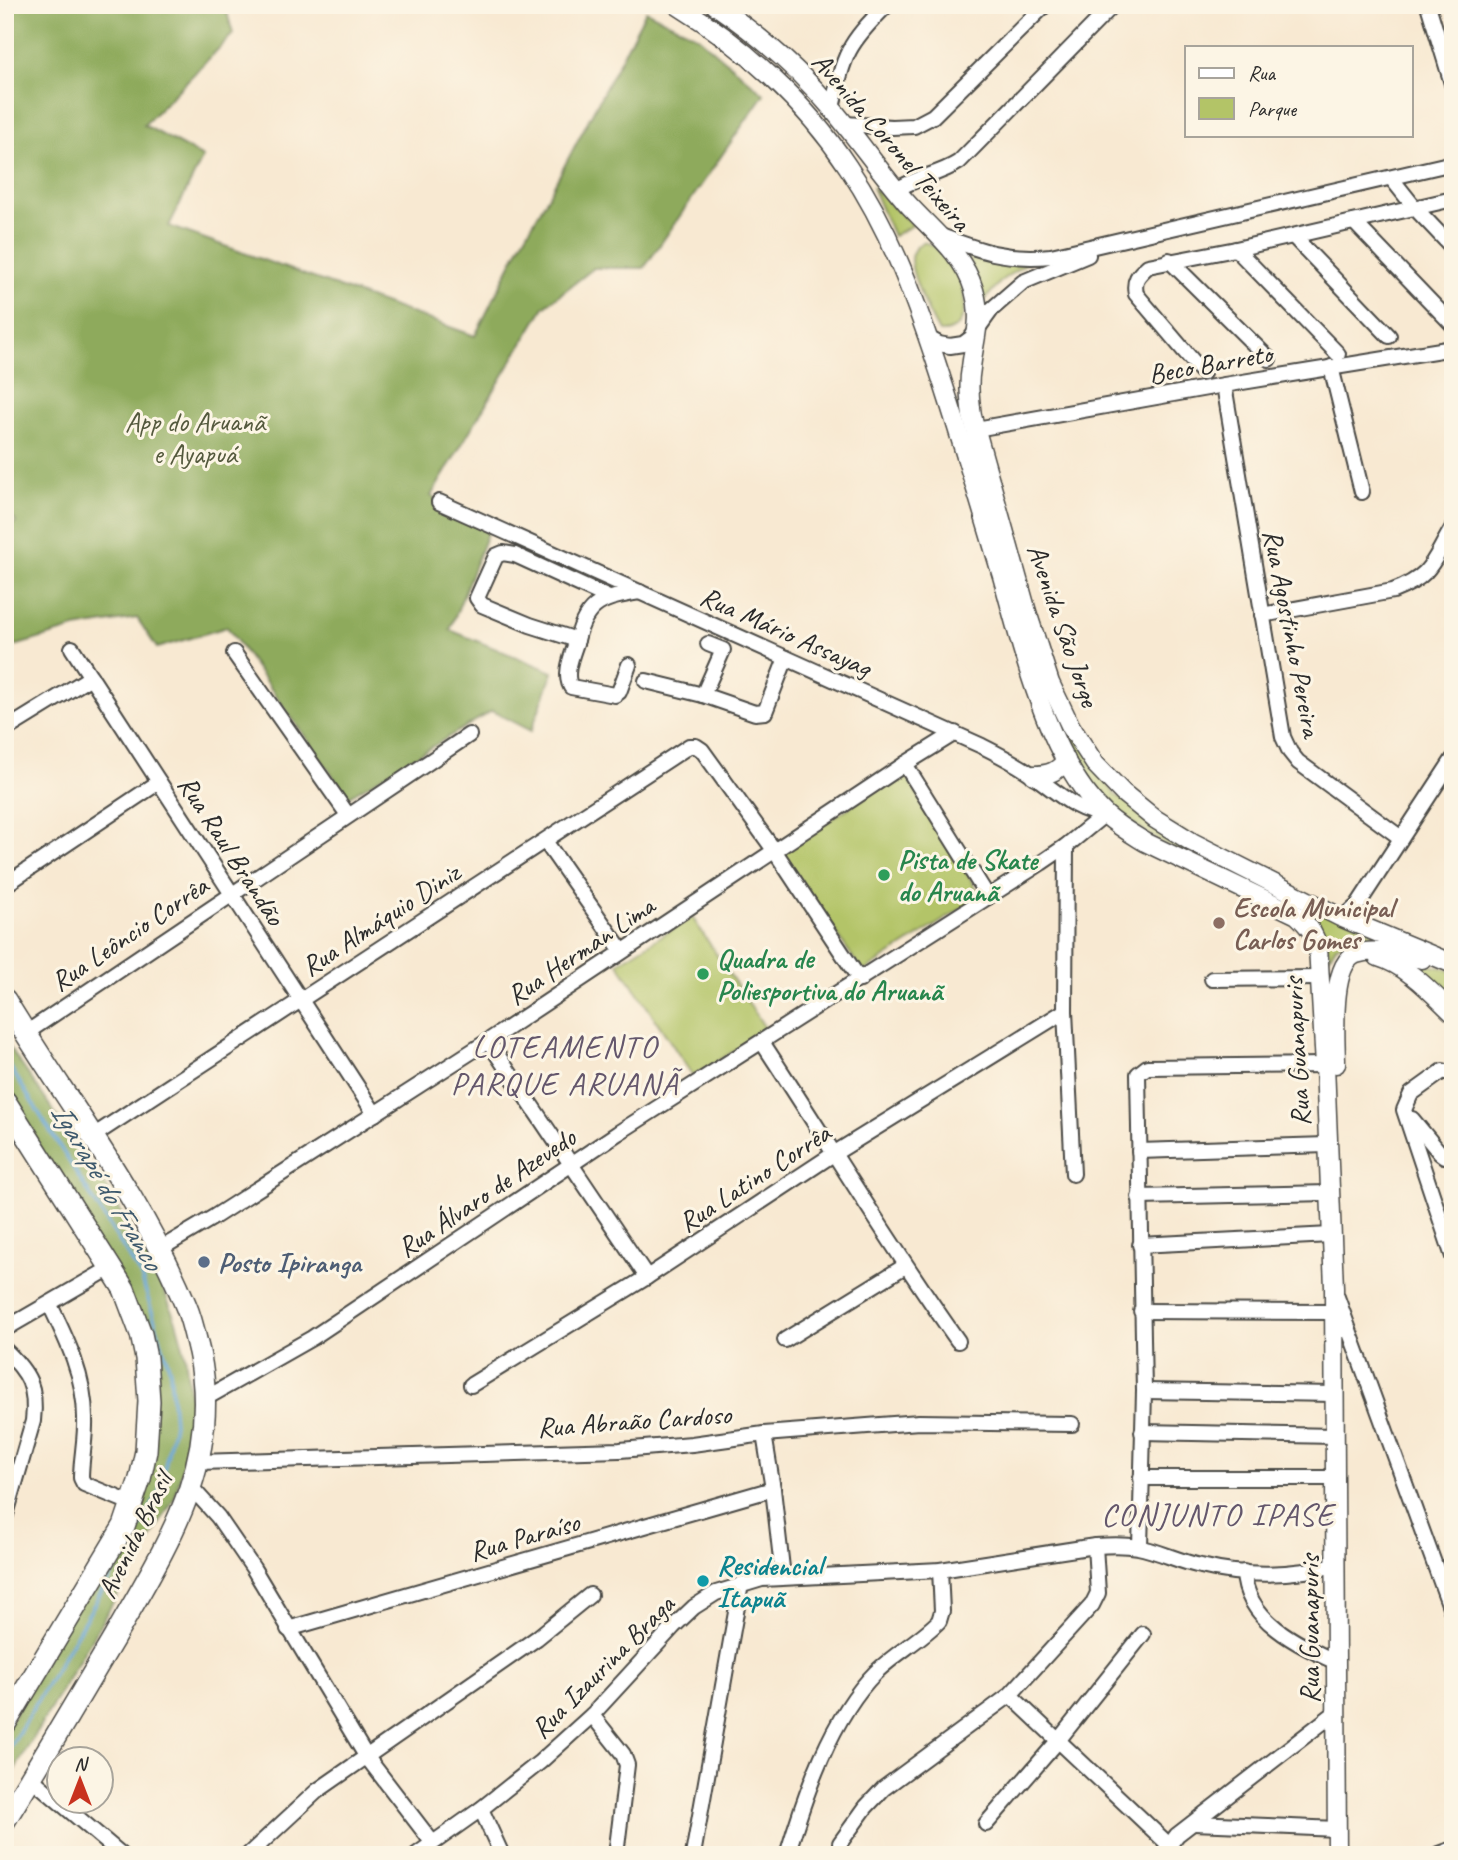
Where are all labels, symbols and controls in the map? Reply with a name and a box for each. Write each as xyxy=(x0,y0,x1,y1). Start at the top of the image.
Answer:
street label: Avenida Coronel Teixeira xyxy=(804,45,980,239)
legend xyxy=(1185,46,1412,136)
text: Rua xyxy=(1248,60,1276,86)
text: Parque xyxy=(1248,96,1297,122)
street label: Beco Barreto xyxy=(1146,335,1277,392)
park label: App do Aruanã e Ayapuá xyxy=(125,404,268,471)
street label: Rua Agostinho Pereira xyxy=(1255,526,1330,742)
street label: Avenida São Jorge xyxy=(1019,539,1108,713)
street label: Rua Mário Assayag xyxy=(695,578,878,686)
street label: Rua Raul Brandão xyxy=(170,769,294,933)
place label: Pista de Skate do Aruanã xyxy=(898,842,1040,909)
street label: Rua Almáquio Diniz xyxy=(295,854,468,984)
street label: Rua Leôncio Corrêa xyxy=(44,867,216,999)
marker: Pista de Skate do Aruanã xyxy=(876,867,892,883)
street label: Rua Herman Lima xyxy=(500,887,663,1013)
place label: Escola Municipal Carlos Gomes xyxy=(1233,890,1399,957)
marker: Escola Municipal Carlos Gomes xyxy=(1211,915,1227,931)
place label: Quadra de Poliesportiva do Aruanã xyxy=(717,941,946,1008)
marker: Quadra de Poliesportiva do Aruanã xyxy=(695,966,711,982)
street label: Rua Guanapuris xyxy=(1275,974,1318,1127)
district label: LOTEAMENTO PARQUE ARUANÃ xyxy=(451,1026,683,1104)
water label: Igarapé do Franco xyxy=(42,1096,173,1279)
street label: Rua Latino Corrêa xyxy=(672,1114,838,1240)
street label: Rua Álvaro de Azevedo xyxy=(390,1119,584,1265)
place label: Posto Ipiranga xyxy=(218,1245,363,1280)
marker: Posto Ipiranga xyxy=(196,1254,212,1270)
street label: Rua Abraão Cardoso xyxy=(536,1396,734,1445)
street label: Avenida Brasil xyxy=(89,1462,182,1604)
district label: CONJUNTO IPASE xyxy=(1101,1494,1337,1535)
street label: Rua Paraíso xyxy=(465,1504,585,1569)
place label: Residencial Itapuã xyxy=(717,1548,827,1615)
street label: Rua Guanapuris xyxy=(1292,1552,1327,1703)
marker: Residencial Itapuã xyxy=(695,1573,711,1589)
street label: Rua Izaurina Braga xyxy=(523,1586,683,1746)
north arrow xyxy=(46,1744,116,1814)
text: N xyxy=(74,1752,89,1776)

